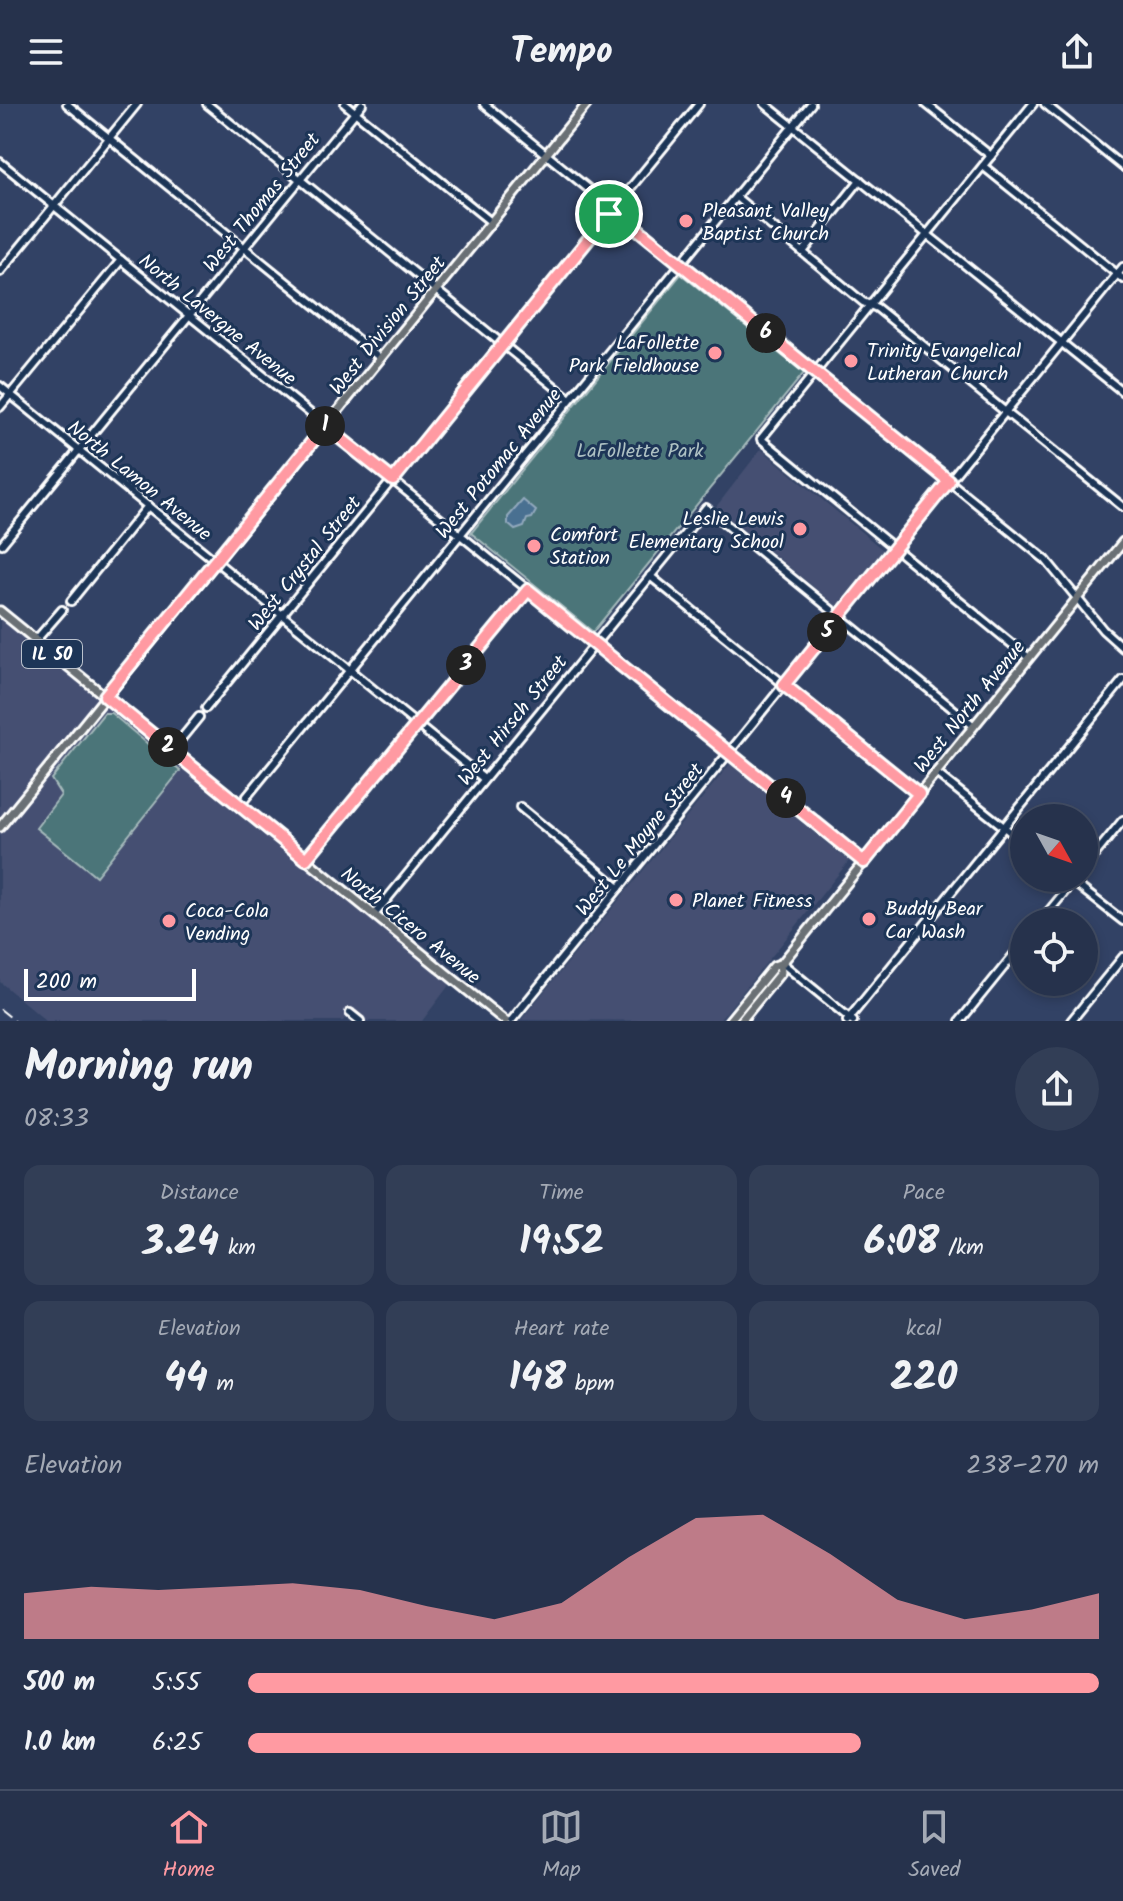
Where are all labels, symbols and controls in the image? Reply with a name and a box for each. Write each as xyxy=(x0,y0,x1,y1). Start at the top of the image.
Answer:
text: Tempo xyxy=(510,24,613,81)
icon: menu xyxy=(24,30,68,74)
icon: share xyxy=(1055,30,1099,74)
street label: West Thomas Street xyxy=(196,126,329,280)
pin xyxy=(575,180,643,248)
icon: arrive xyxy=(587,192,631,236)
place label: Pleasant Valley Baptist Church xyxy=(702,196,829,251)
marker: Pleasant Valley Baptist Church xyxy=(677,212,695,230)
street label: North Lavergne Avenue xyxy=(130,246,303,395)
street label: West Division Street xyxy=(322,249,455,403)
pin: 6 xyxy=(746,313,786,353)
text: 6 xyxy=(760,315,772,350)
place label: LaFollette Park Fieldhouse xyxy=(569,328,699,383)
place label: Trinity Evangelical Lutheran Church xyxy=(867,336,1021,391)
marker: LaFollette Park Fieldhouse xyxy=(706,344,724,362)
marker: Trinity Evangelical Lutheran Church xyxy=(842,352,860,370)
street label: West Potomac Avenue xyxy=(428,382,571,547)
pin: 1 xyxy=(305,406,345,446)
text: 1 xyxy=(322,408,328,443)
street label: North Lamon Avenue xyxy=(59,413,218,550)
park label: LaFollette Park xyxy=(576,436,704,468)
street label: West Crystal Street xyxy=(241,489,370,639)
place label: Leslie Lewis Elementary School xyxy=(628,504,784,559)
place label: Comfort Station xyxy=(550,520,618,575)
marker: Leslie Lewis Elementary School xyxy=(791,520,809,538)
marker: Comfort Station xyxy=(525,537,543,555)
pin: 5 xyxy=(807,612,847,652)
text: 5 xyxy=(821,614,833,649)
street label: West North Avenue xyxy=(907,634,1034,781)
road number: IL 50 xyxy=(22,640,82,668)
pin: 3 xyxy=(446,645,486,685)
text: 3 xyxy=(460,647,472,682)
street label: West Hirsch Street xyxy=(451,649,577,794)
pin: 2 xyxy=(148,727,188,767)
text: 2 xyxy=(162,729,174,764)
street label: West Le Moyne Street xyxy=(568,756,713,924)
pin: 4 xyxy=(766,778,806,818)
text: 4 xyxy=(780,780,792,815)
north arrow xyxy=(1010,804,1098,892)
map controls xyxy=(1010,804,1098,996)
street label: North Cicero Avenue xyxy=(332,860,487,993)
place label: Planet Fitness xyxy=(692,886,813,918)
marker: Planet Fitness xyxy=(667,891,685,909)
place label: Buddy Bear Car Wash xyxy=(885,894,984,949)
place label: Coca-Cola Vending xyxy=(185,896,269,951)
button: locate xyxy=(1010,908,1098,996)
marker: Buddy Bear Car Wash xyxy=(860,910,878,928)
marker: Coca-Cola Vending xyxy=(160,912,178,930)
scale bar xyxy=(24,965,196,1001)
text: 200 m xyxy=(36,965,97,1000)
text: Morning run xyxy=(24,1033,253,1103)
button: share xyxy=(1015,1047,1099,1131)
text: 08:33 xyxy=(24,1098,89,1140)
text: Distance xyxy=(160,1176,239,1211)
text: Time xyxy=(539,1176,584,1211)
text: Pace xyxy=(903,1176,945,1211)
text: 3.24 xyxy=(143,1211,219,1275)
text: 19:52 xyxy=(519,1211,604,1275)
text: 6:08 xyxy=(864,1211,939,1275)
text: km xyxy=(219,1231,256,1266)
text: /km xyxy=(939,1231,984,1266)
text: Elevation xyxy=(158,1312,241,1347)
text: Heart rate xyxy=(514,1312,609,1347)
text: kcal xyxy=(906,1312,942,1347)
text: 44 xyxy=(164,1347,208,1411)
text: 148 xyxy=(509,1347,566,1411)
text: 220 xyxy=(890,1347,957,1411)
text: m xyxy=(208,1367,234,1402)
text: bpm xyxy=(566,1367,614,1402)
text: Elevation xyxy=(24,1445,122,1487)
text: 238–270 m xyxy=(966,1445,1099,1487)
text: 500 m xyxy=(24,1662,95,1704)
text: 5:55 xyxy=(152,1662,200,1704)
text: 1.0 km xyxy=(24,1722,95,1764)
text: 6:25 xyxy=(152,1722,202,1764)
tab: Home xyxy=(162,1805,215,1888)
tab: Map xyxy=(539,1805,583,1888)
tab: Saved xyxy=(908,1805,961,1888)

